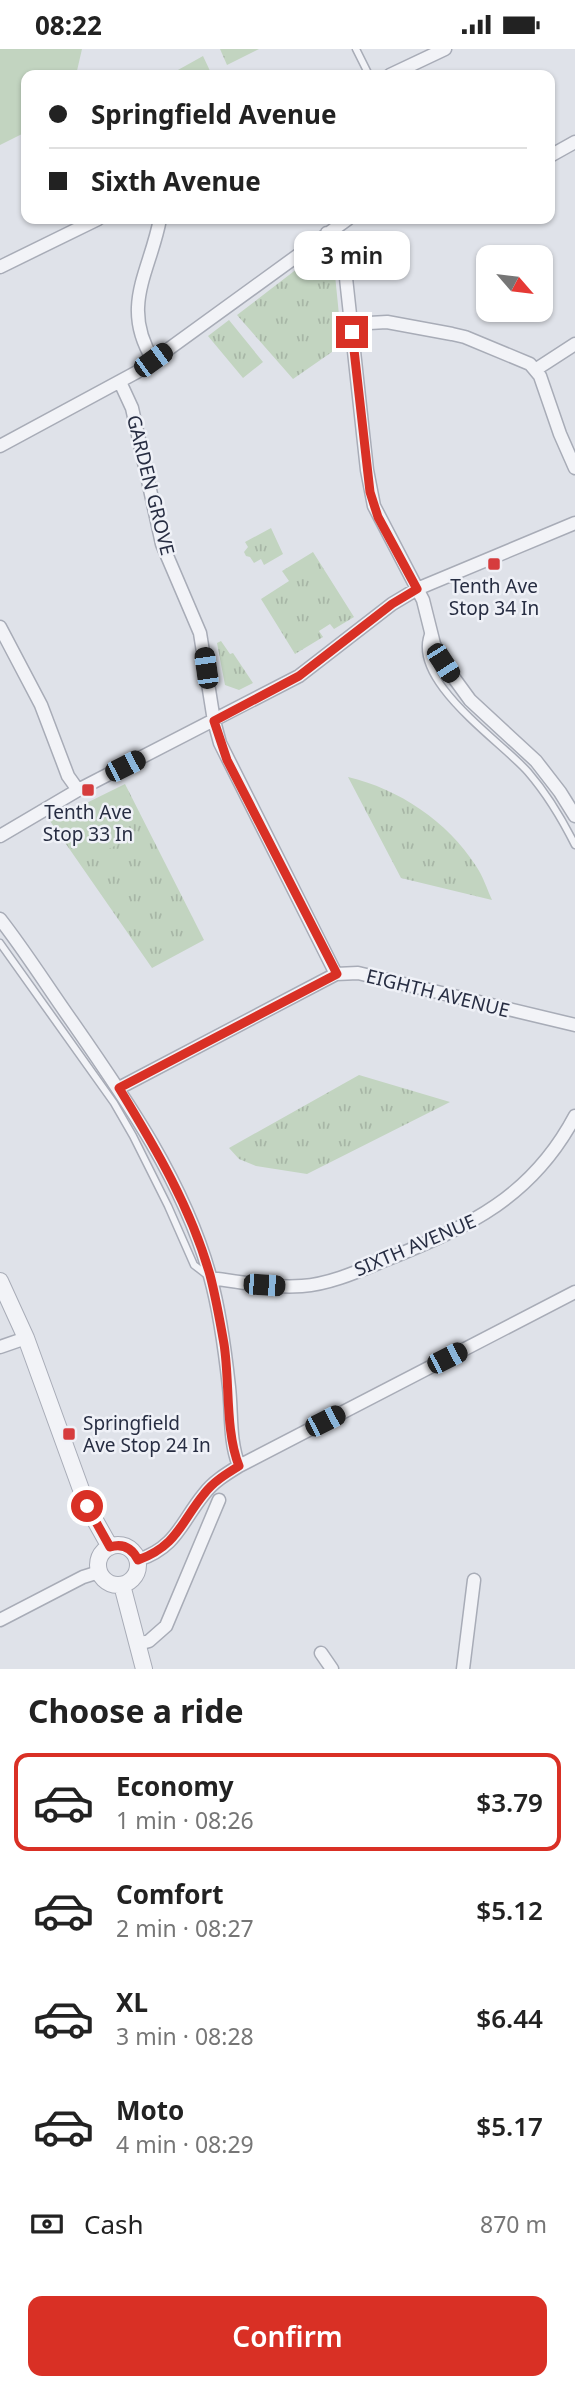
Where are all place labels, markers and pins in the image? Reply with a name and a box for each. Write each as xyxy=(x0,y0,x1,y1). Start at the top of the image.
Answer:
marker: Tenth Ave Stop 34 In xyxy=(486,556,502,572)
place label: Tenth Ave Stop 34 In xyxy=(449,573,539,621)
marker: Tenth Ave Stop 33 In xyxy=(80,782,96,798)
place label: Tenth Ave Stop 33 In xyxy=(43,799,133,847)
place label: Springfield Ave Stop 24 In xyxy=(83,1410,211,1458)
marker: Springfield Ave Stop 24 In xyxy=(61,1426,77,1442)

